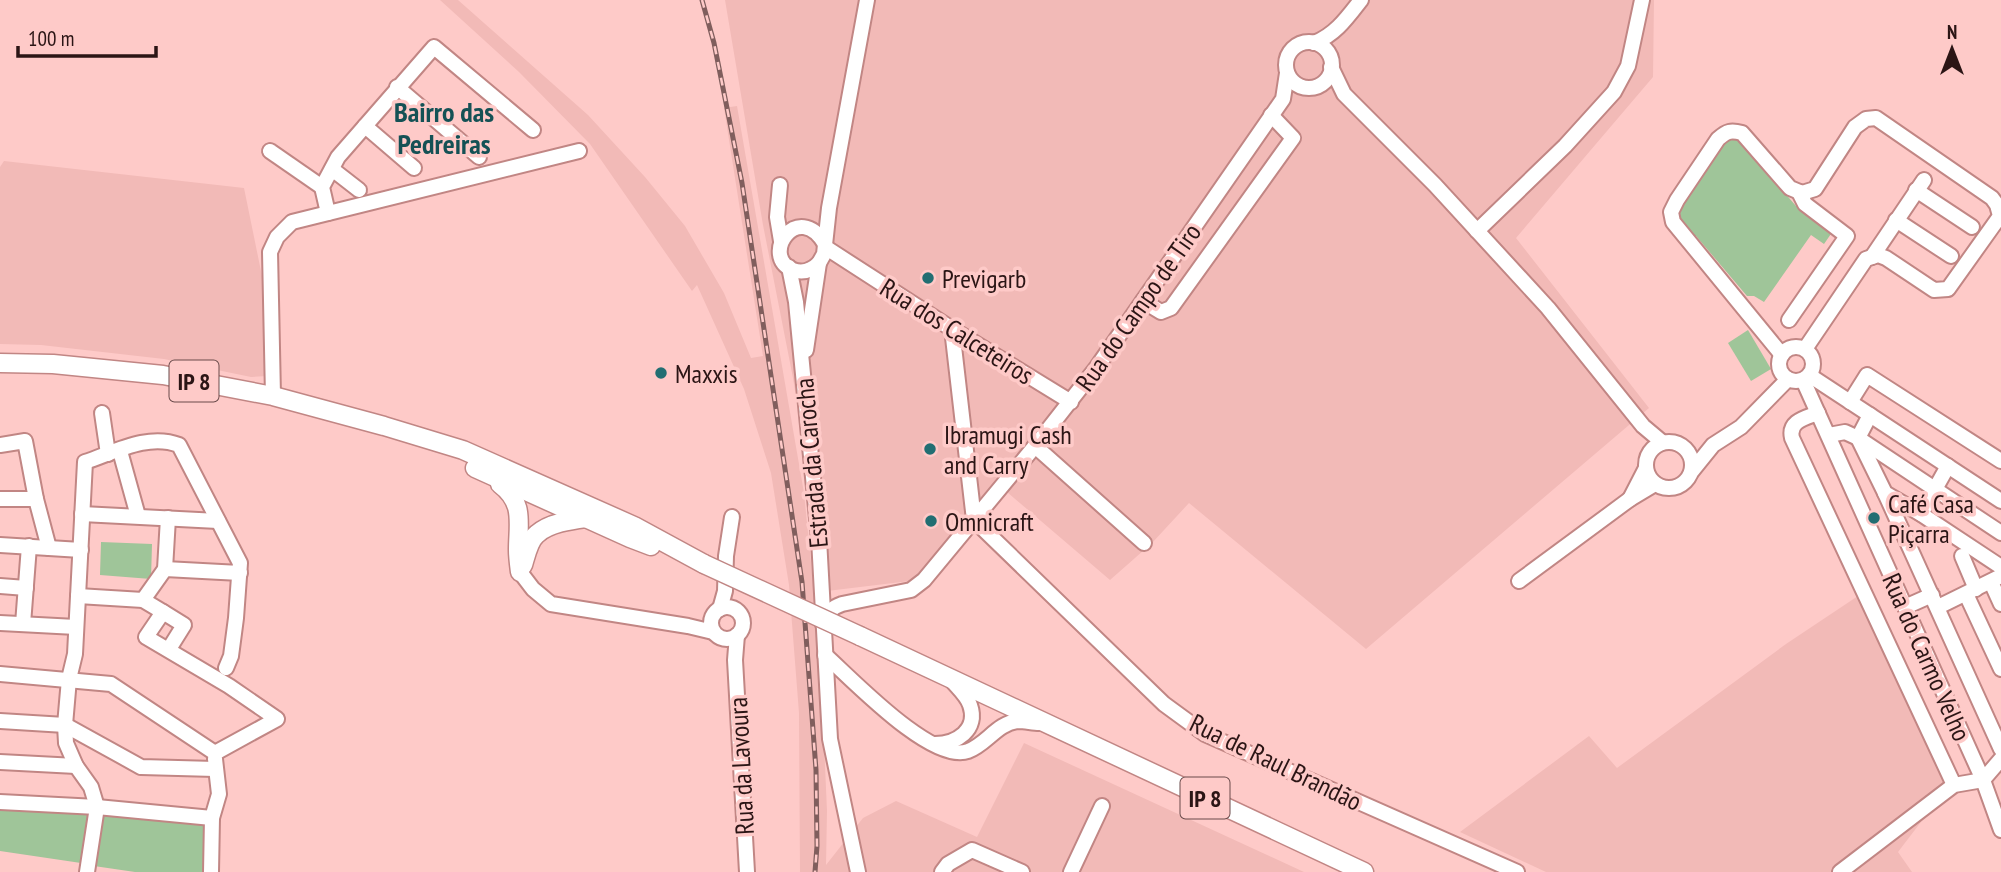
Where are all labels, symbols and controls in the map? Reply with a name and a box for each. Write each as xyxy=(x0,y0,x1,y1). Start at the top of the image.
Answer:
scale bar xyxy=(18,14,156,58)
north arrow xyxy=(1917,14,1987,84)
text: N xyxy=(1947,20,1957,44)
text: 100 m xyxy=(28,25,74,52)
district label: Bairro das Pedreiras xyxy=(394,93,494,162)
street label: Rua do Campo de Tiro xyxy=(1068,217,1208,397)
place label: Previgarb xyxy=(942,262,1026,295)
marker: Previgarb xyxy=(920,270,936,286)
street label: Rua dos Calceteiros xyxy=(874,271,1040,391)
place label: Maxxis xyxy=(675,357,738,390)
road number: IP 8 xyxy=(170,360,218,402)
marker: Maxxis xyxy=(653,365,669,381)
street label: Estrada da Carocha xyxy=(787,377,835,549)
place label: Ibramugi Cash and Carry xyxy=(944,418,1072,481)
marker: Ibramugi Cash and Carry xyxy=(922,441,938,457)
place label: Café Casa Piçarra xyxy=(1888,487,1974,550)
place label: Omnicraft xyxy=(945,505,1034,538)
marker: Café Casa Piçarra xyxy=(1866,510,1882,526)
marker: Omnicraft xyxy=(923,513,939,529)
street label: Rua do Carmo Velho xyxy=(1875,568,1979,746)
street label: Rua da Lavoura xyxy=(721,696,761,836)
street label: Rua de Raul Brandão xyxy=(1185,706,1367,818)
road number: IP 8 xyxy=(1180,778,1230,818)

